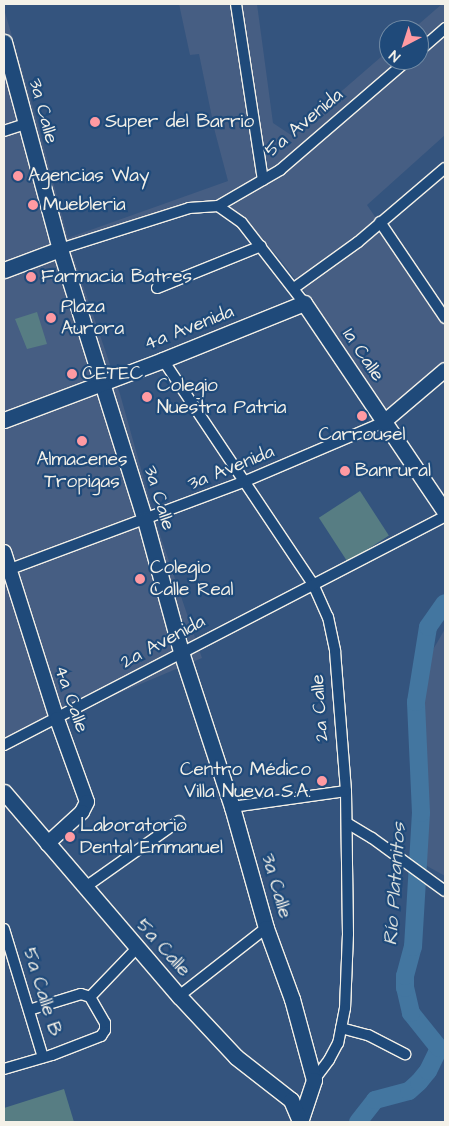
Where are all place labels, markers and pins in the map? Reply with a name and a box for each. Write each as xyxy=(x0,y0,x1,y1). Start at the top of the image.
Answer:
place label: Super del Barrio xyxy=(105,111,254,133)
marker: Super del Barrio xyxy=(89,116,101,128)
place label: Agencias Way xyxy=(28,165,149,187)
marker: Agencias Way xyxy=(12,170,24,182)
place label: Muebleria xyxy=(43,194,126,216)
marker: Muebleria xyxy=(27,199,39,211)
place label: Farmacia Batres xyxy=(41,266,192,288)
marker: Farmacia Batres xyxy=(25,271,37,283)
place label: Plaza Aurora xyxy=(61,296,124,340)
marker: Plaza Aurora xyxy=(45,312,57,324)
place label: CETEC xyxy=(82,363,143,385)
marker: CETEC xyxy=(66,368,78,380)
place label: Colegio Nuestra Patria xyxy=(157,375,286,419)
marker: Colegio Nuestra Patria xyxy=(141,391,153,403)
marker: Carrousel xyxy=(356,410,368,422)
place label: Carrousel xyxy=(318,424,406,446)
marker: Almacenes Tropigas xyxy=(76,435,88,447)
place label: Almacenes Tropigas xyxy=(36,449,128,493)
place label: Banrural xyxy=(355,460,431,482)
marker: Banrural xyxy=(339,465,351,477)
place label: Colegio Calle Real xyxy=(150,557,233,601)
marker: Colegio Calle Real xyxy=(134,573,146,585)
place label: Centro Médico Villa Nueva S.A. xyxy=(180,759,311,803)
marker: Centro Médico Villa Nueva S.A. xyxy=(315,774,329,788)
place label: Laboratorio Dental Emmanuel xyxy=(80,815,223,859)
marker: Laboratorio Dental Emmanuel xyxy=(64,831,76,843)

